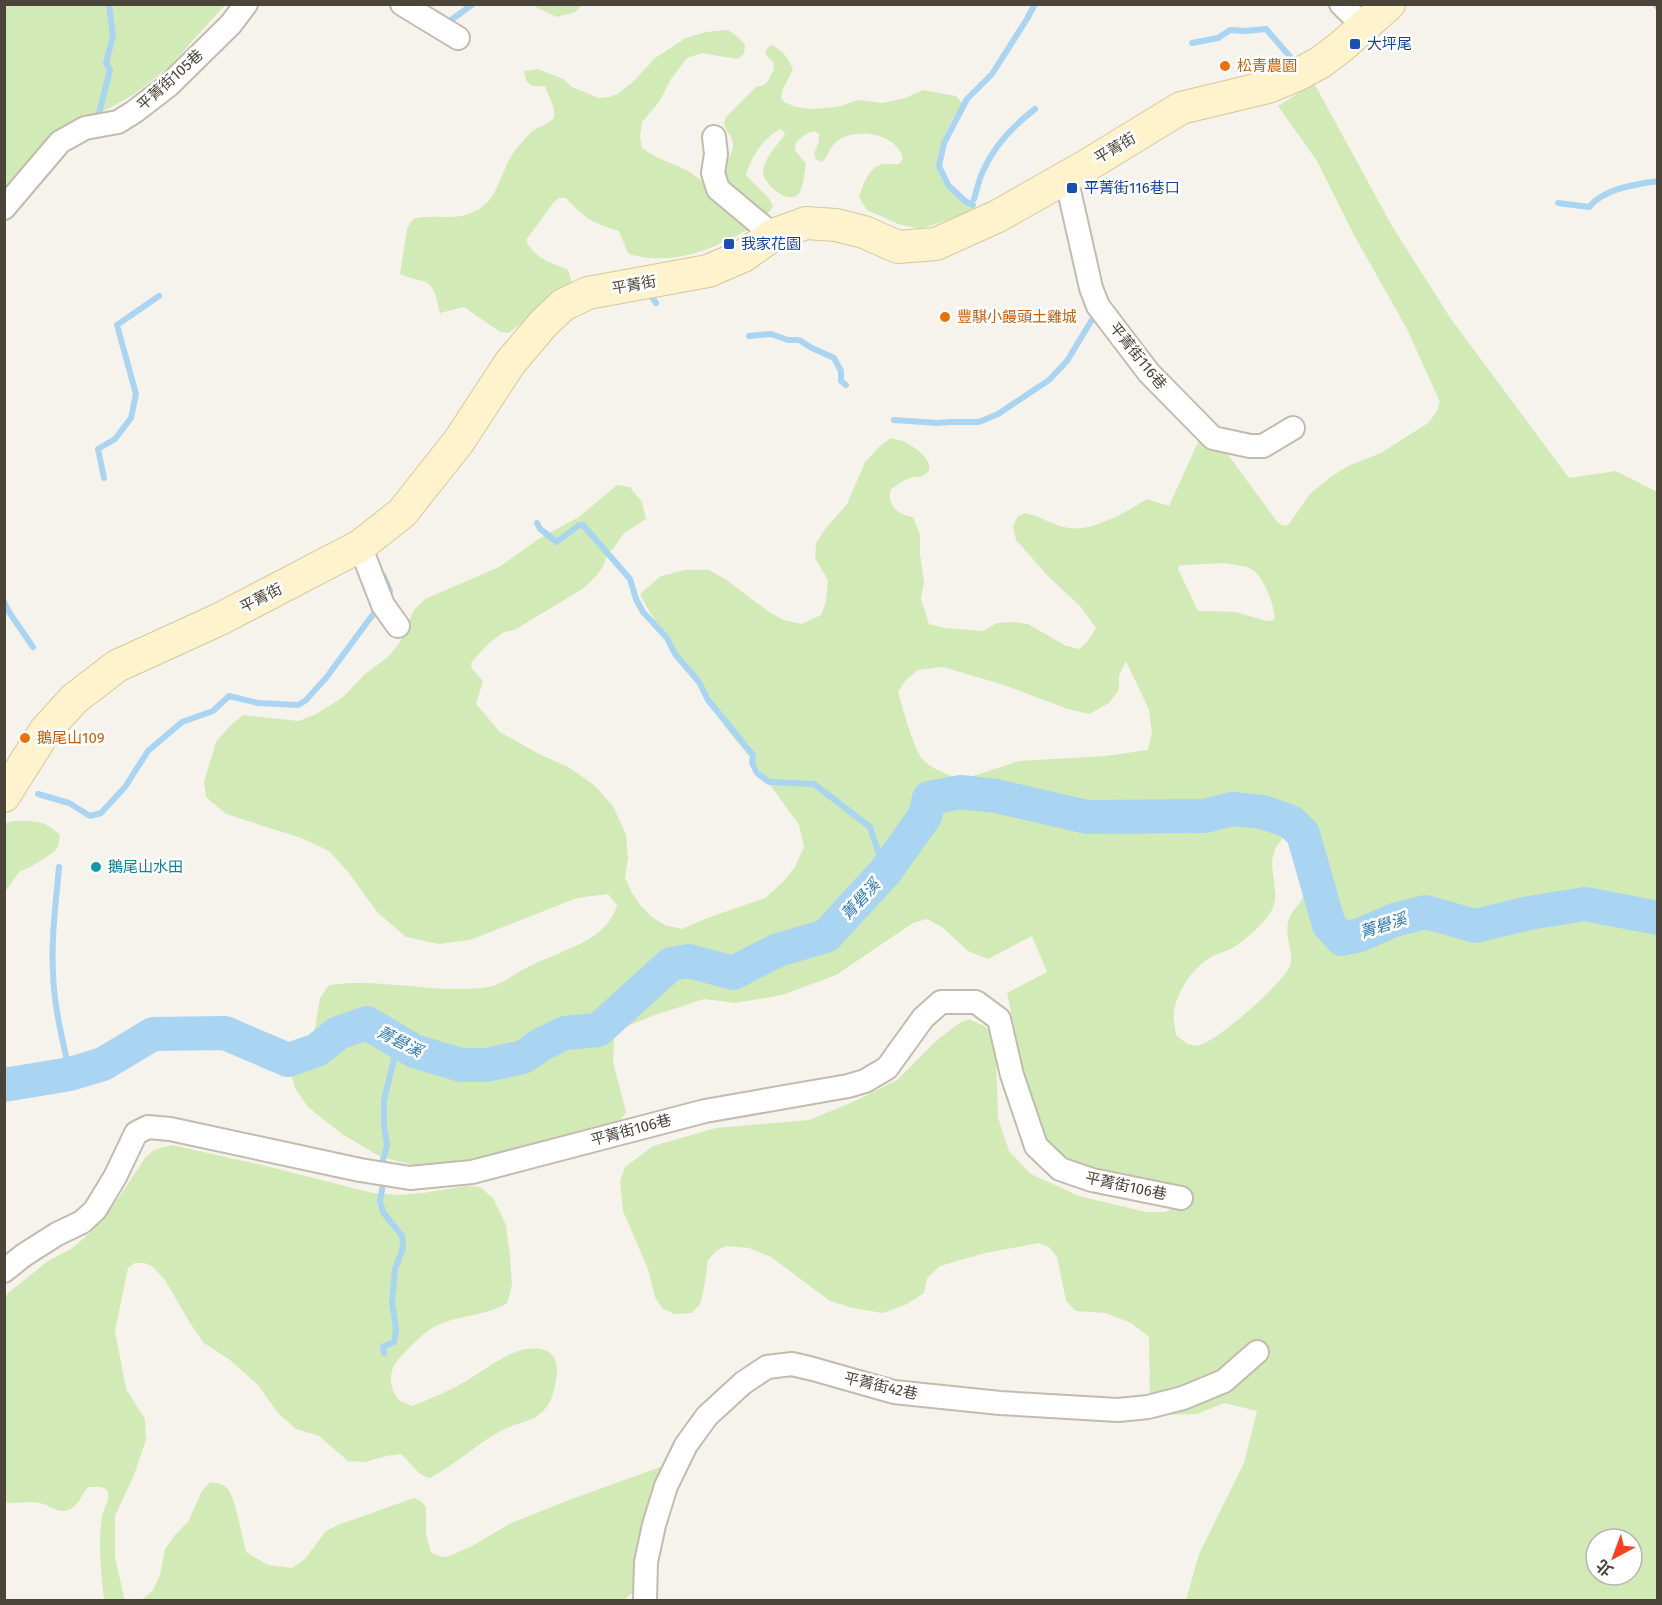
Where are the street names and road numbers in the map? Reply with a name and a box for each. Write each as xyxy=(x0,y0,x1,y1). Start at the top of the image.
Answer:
street label: 平菁街105巷 xyxy=(133,46,207,114)
street label: 平菁街 xyxy=(1091,129,1139,167)
street label: 平菁街 xyxy=(610,272,658,298)
street label: 平菁街116巷 xyxy=(1106,319,1170,393)
street label: 平菁街 xyxy=(237,580,285,616)
street label: 平菁街106巷 xyxy=(589,1111,673,1149)
street label: 平菁街106巷 xyxy=(1084,1169,1168,1203)
street label: 平菁街42巷 xyxy=(842,1369,920,1403)

